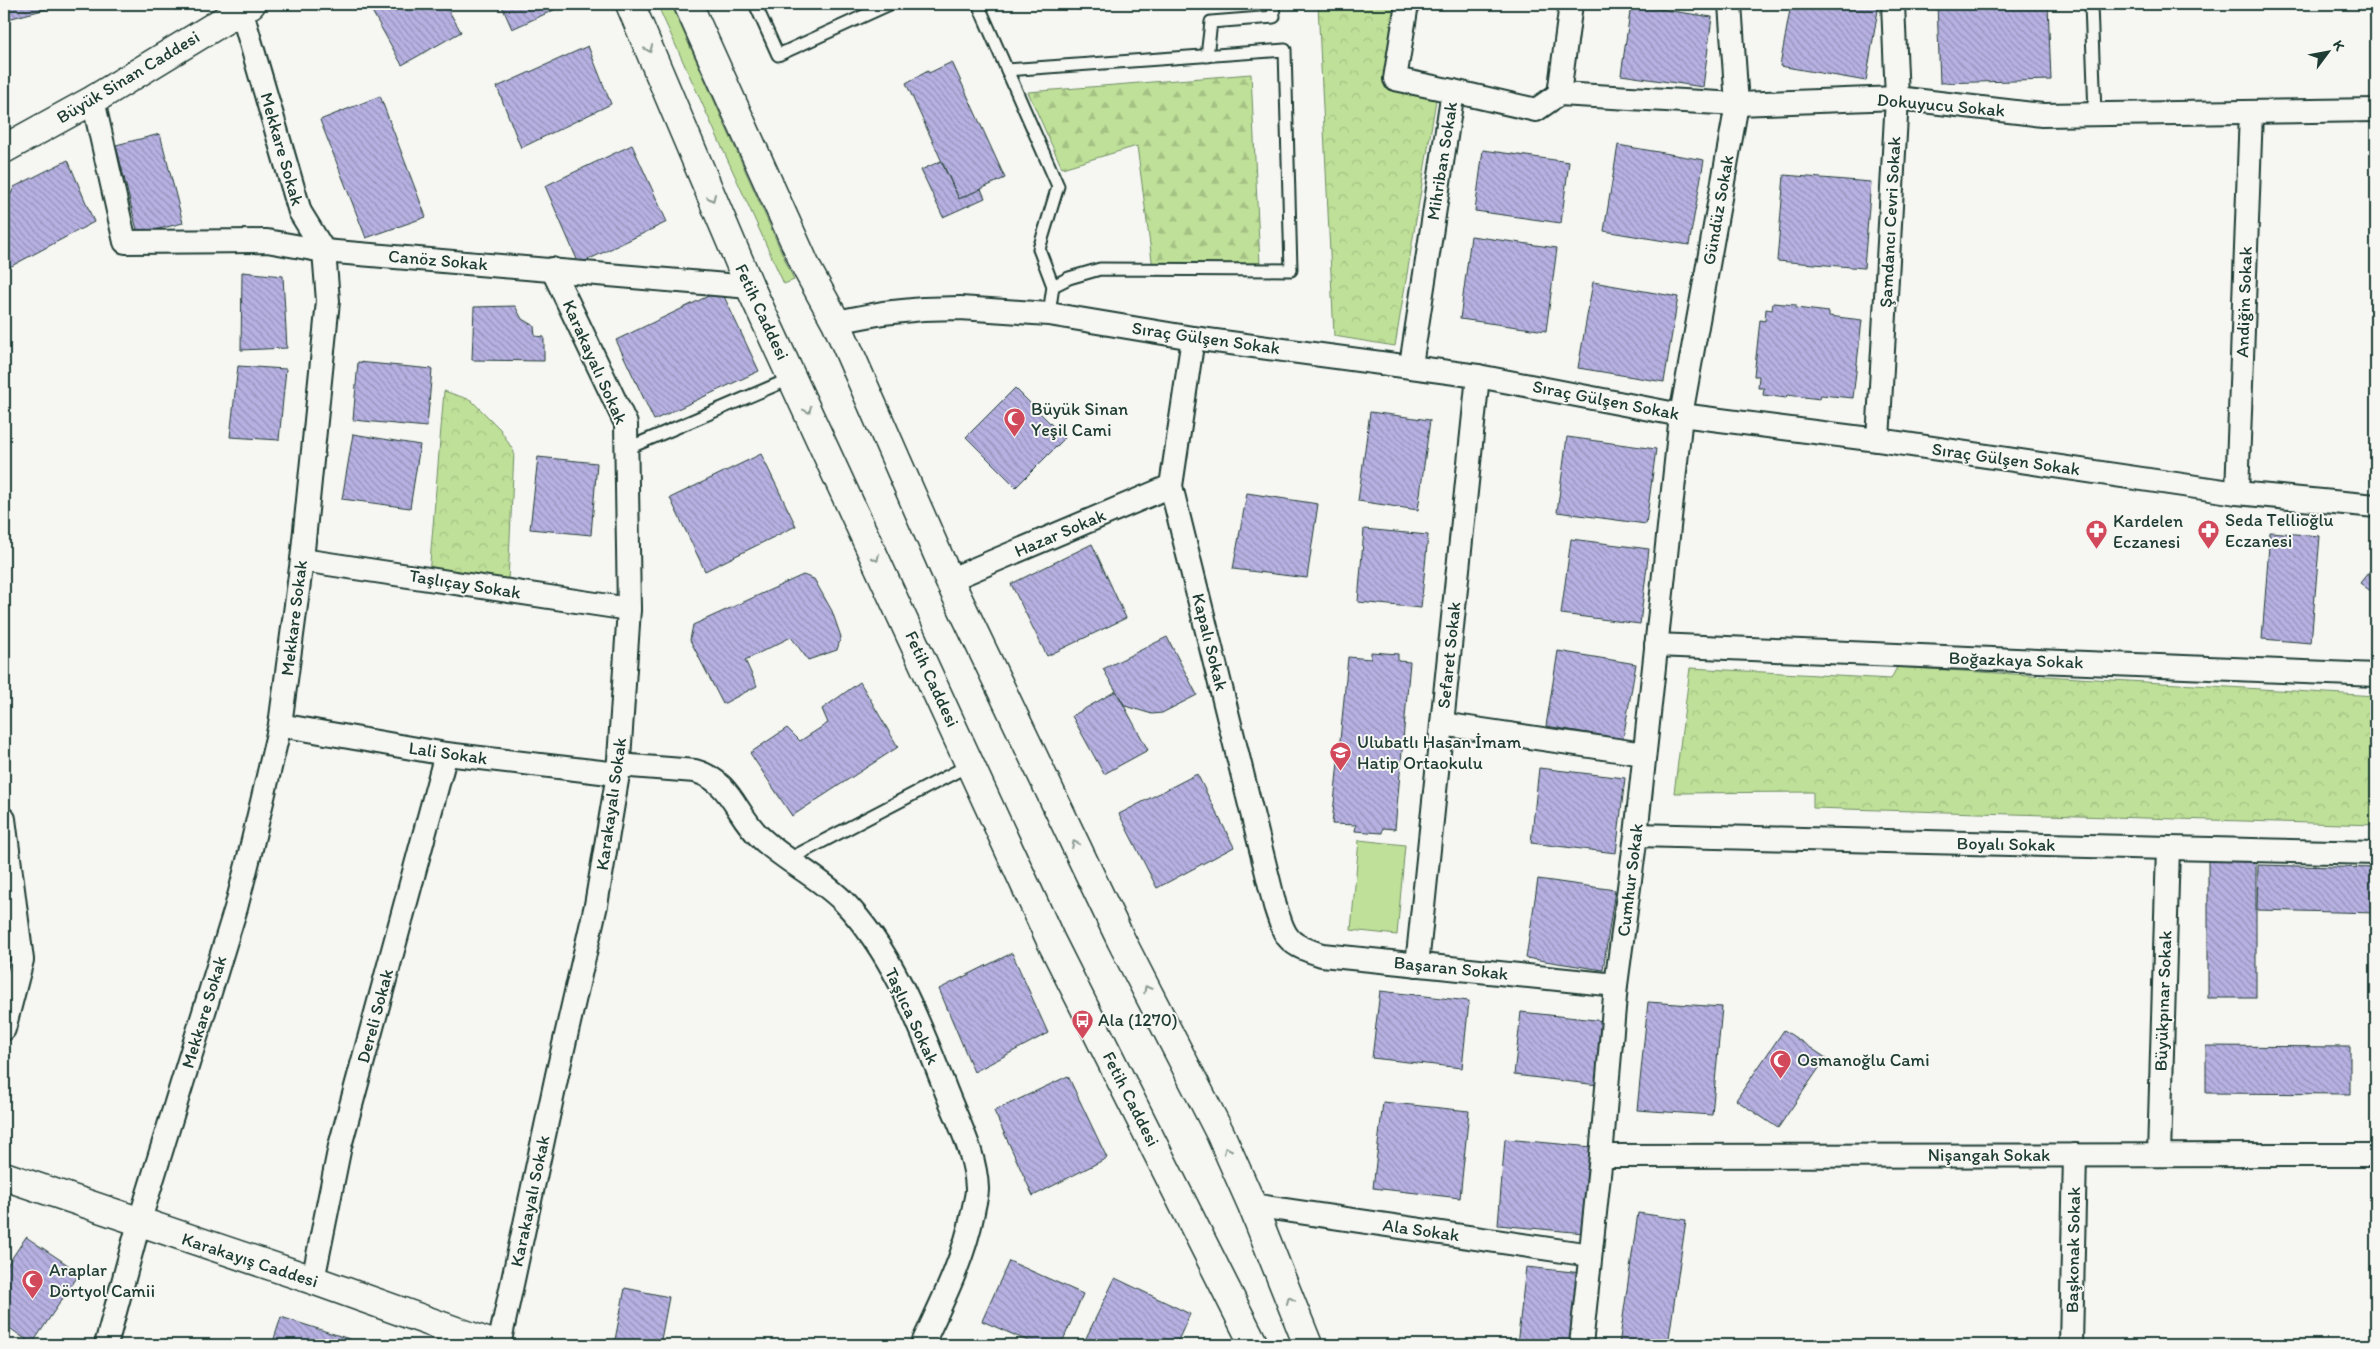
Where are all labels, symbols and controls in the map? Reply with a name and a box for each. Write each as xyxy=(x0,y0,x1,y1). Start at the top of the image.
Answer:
street label: Büyük Sinan Caddesi xyxy=(53,26,203,128)
north arrow xyxy=(2302,28,2352,78)
text: K xyxy=(2329,37,2349,55)
one-way arrow xyxy=(643,44,653,53)
street label: Dokuyucu Sokak xyxy=(1876,88,2006,122)
street label: Mekkare Sokak xyxy=(255,90,309,208)
street label: Mihriban Sokak xyxy=(1422,100,1462,222)
street label: Şamdancı Cevri Sokak xyxy=(1875,135,1906,308)
street label: Gündüz Sokak xyxy=(1698,153,1738,267)
one-way arrow xyxy=(706,193,717,202)
street label: Canöz Sokak xyxy=(387,245,489,275)
street label: Andiğin Sokak xyxy=(2231,246,2257,358)
street label: Fetih Caddesi xyxy=(730,260,794,364)
street label: Karakayalı Sokak xyxy=(558,296,632,428)
street label: Sıraç Gülşen Sokak xyxy=(1131,317,1281,359)
street label: Sıraç Gülşen Sokak xyxy=(1531,375,1681,425)
place label: Büyük Sinan Yeşil Cami xyxy=(1031,398,1128,441)
one-way arrow xyxy=(801,405,812,414)
mosque icon: Büyük Sinan Yeşil Cami xyxy=(1003,407,1027,438)
street label: Sıraç Gülşen Sokak xyxy=(1931,438,2081,480)
street label: Hazar Sokak xyxy=(1011,504,1110,562)
place label: Seda Tellioğlu Eczanesi xyxy=(2225,509,2334,552)
place label: Kardelen Eczanesi xyxy=(2113,510,2183,553)
pharmacy icon: Seda Tellioğlu Eczanesi xyxy=(2197,518,2221,549)
pharmacy icon: Kardelen Eczanesi xyxy=(2085,519,2109,550)
one-way arrow xyxy=(870,553,880,562)
street label: Mekkare Sokak xyxy=(276,559,312,677)
street label: Taşlıçay Sokak xyxy=(408,564,523,604)
street label: Kapalı Sokak xyxy=(1187,591,1233,693)
street label: Sefaret Sokak xyxy=(1432,600,1466,710)
street label: Fetih Caddesi xyxy=(900,627,964,731)
street label: Boğazkaya Sokak xyxy=(1948,647,2084,673)
place label: Ulubatlı Hasan İmam Hatip Ortaokulu xyxy=(1357,731,1521,774)
street label: Karakayalı Sokak xyxy=(591,736,631,872)
street label: Lali Sokak xyxy=(407,737,490,770)
school or university icon: Ulubatlı Hasan İmam Hatip Ortaokulu xyxy=(1329,740,1353,771)
street label: Cumhur Sokak xyxy=(1612,822,1648,938)
street label: Boyalı Sokak xyxy=(1957,832,2055,856)
one-way arrow xyxy=(1070,840,1081,849)
street label: Büyükpınar Sokak xyxy=(2150,930,2176,1072)
street label: Başaran Sokak xyxy=(1393,951,1510,985)
street label: Mekkare Sokak xyxy=(176,953,232,1071)
street label: Taşlıca Sokak xyxy=(880,964,944,1069)
street label: Dereli Sokak xyxy=(352,966,398,1066)
one-way arrow xyxy=(1143,986,1153,995)
bus stop icon: Ala (1270) xyxy=(1070,1008,1094,1039)
place label: Ala (1270) xyxy=(1098,1009,1178,1031)
street label: Fetih Caddesi xyxy=(1098,1048,1164,1150)
mosque icon: Osmanoğlu Cami xyxy=(1769,1048,1793,1079)
place label: Osmanoğlu Cami xyxy=(1797,1049,1930,1071)
street label: Karakayalı Sokak xyxy=(505,1133,555,1269)
street label: Nişangah Sokak xyxy=(1928,1144,2050,1166)
one-way arrow xyxy=(1223,1146,1234,1155)
street label: Başkonak Sokak xyxy=(2061,1187,2085,1313)
street label: Ala Sokak xyxy=(1381,1214,1461,1246)
street label: Karakayış Caddesi xyxy=(179,1228,321,1292)
place label: Araplar Dörtyol Camii xyxy=(49,1259,155,1302)
mosque icon: Araplar Dörtyol Camii xyxy=(21,1268,45,1299)
one-way arrow xyxy=(1286,1296,1297,1305)

